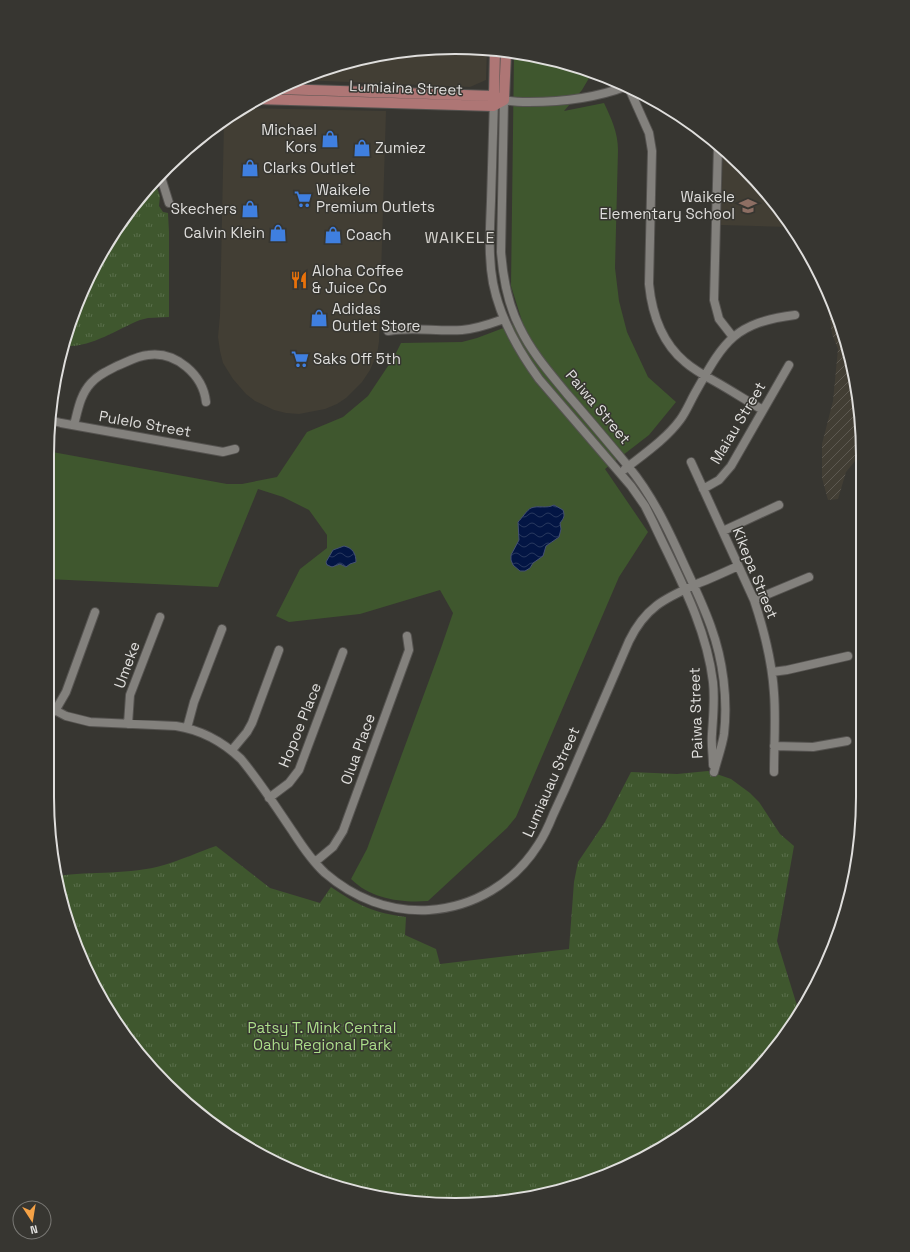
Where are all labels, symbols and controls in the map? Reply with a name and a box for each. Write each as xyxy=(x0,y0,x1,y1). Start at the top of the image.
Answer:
street label: Lumiaina Street xyxy=(349,76,463,99)
place label: Michael Kors xyxy=(261,120,317,156)
shop icon: Michael Kors xyxy=(320,129,340,149)
shop icon: Zumiez xyxy=(352,138,372,158)
place label: Zumiez xyxy=(375,138,426,157)
shop icon: Clarks Outlet xyxy=(240,158,260,178)
place label: Clarks Outlet xyxy=(263,158,356,177)
place label: Waikele Premium Outlets xyxy=(316,180,435,216)
place label: Waikele Elementary School xyxy=(599,187,735,223)
supermarket icon: Waikele Premium Outlets xyxy=(293,189,313,209)
school or university icon: Waikele Elementary School xyxy=(738,196,758,216)
place label: Skechers xyxy=(171,199,237,218)
shop icon: Skechers xyxy=(240,199,260,219)
place label: Calvin Klein xyxy=(184,223,265,242)
shop icon: Calvin Klein xyxy=(268,223,288,243)
shop icon: Coach xyxy=(323,225,343,245)
place label: Coach xyxy=(346,225,392,244)
district label: WAIKELE xyxy=(424,227,496,248)
place label: Aloha Coffee & Juice Co xyxy=(312,261,404,297)
restaurant icon: Aloha Coffee & Juice Co xyxy=(289,270,309,290)
place label: Adidas Outlet Store xyxy=(332,299,421,335)
shop icon: Adidas Outlet Store xyxy=(309,308,329,328)
supermarket icon: Saks Off 5th xyxy=(290,349,310,369)
place label: Saks Off 5th xyxy=(313,349,401,368)
street label: Paiwa Street xyxy=(562,366,635,448)
street label: Maiau Street xyxy=(706,378,770,467)
street label: Pulelo Street xyxy=(97,406,193,441)
street label: Kikepa Street xyxy=(728,524,783,622)
street label: Umeke xyxy=(109,639,144,691)
street label: Paiwa Street xyxy=(684,667,707,759)
street label: Hopoe Place xyxy=(274,680,325,770)
street label: Olua Place xyxy=(336,711,379,787)
street label: Lumiauau Street xyxy=(518,724,583,840)
park label: Patsy T. Mink Central Oahu Regional Park xyxy=(248,1018,396,1054)
north arrow xyxy=(12,1200,52,1240)
text: N xyxy=(29,1222,39,1237)

